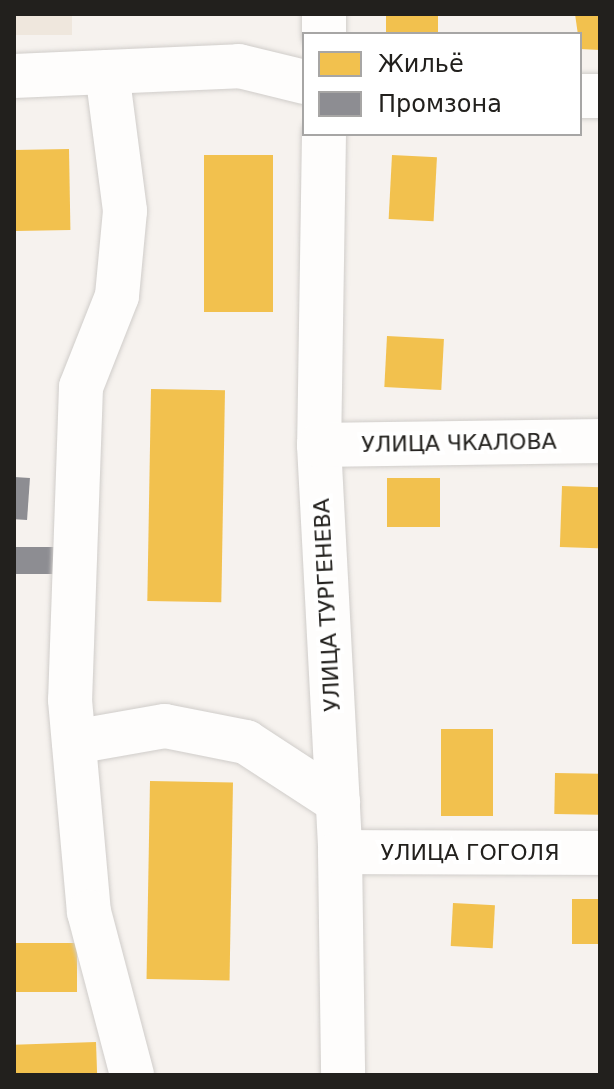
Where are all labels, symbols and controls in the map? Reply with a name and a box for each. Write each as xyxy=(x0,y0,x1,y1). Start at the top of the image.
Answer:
legend xyxy=(302,32,582,136)
text: Жильё xyxy=(378,50,464,78)
text: Промзона xyxy=(378,90,502,118)
street label: УЛИЦА ЧКАЛОВА xyxy=(361,428,557,458)
street label: УЛИЦА ТУРГЕНЕВА xyxy=(308,498,346,712)
street label: УЛИЦА ГОГОЛЯ xyxy=(381,840,559,866)

